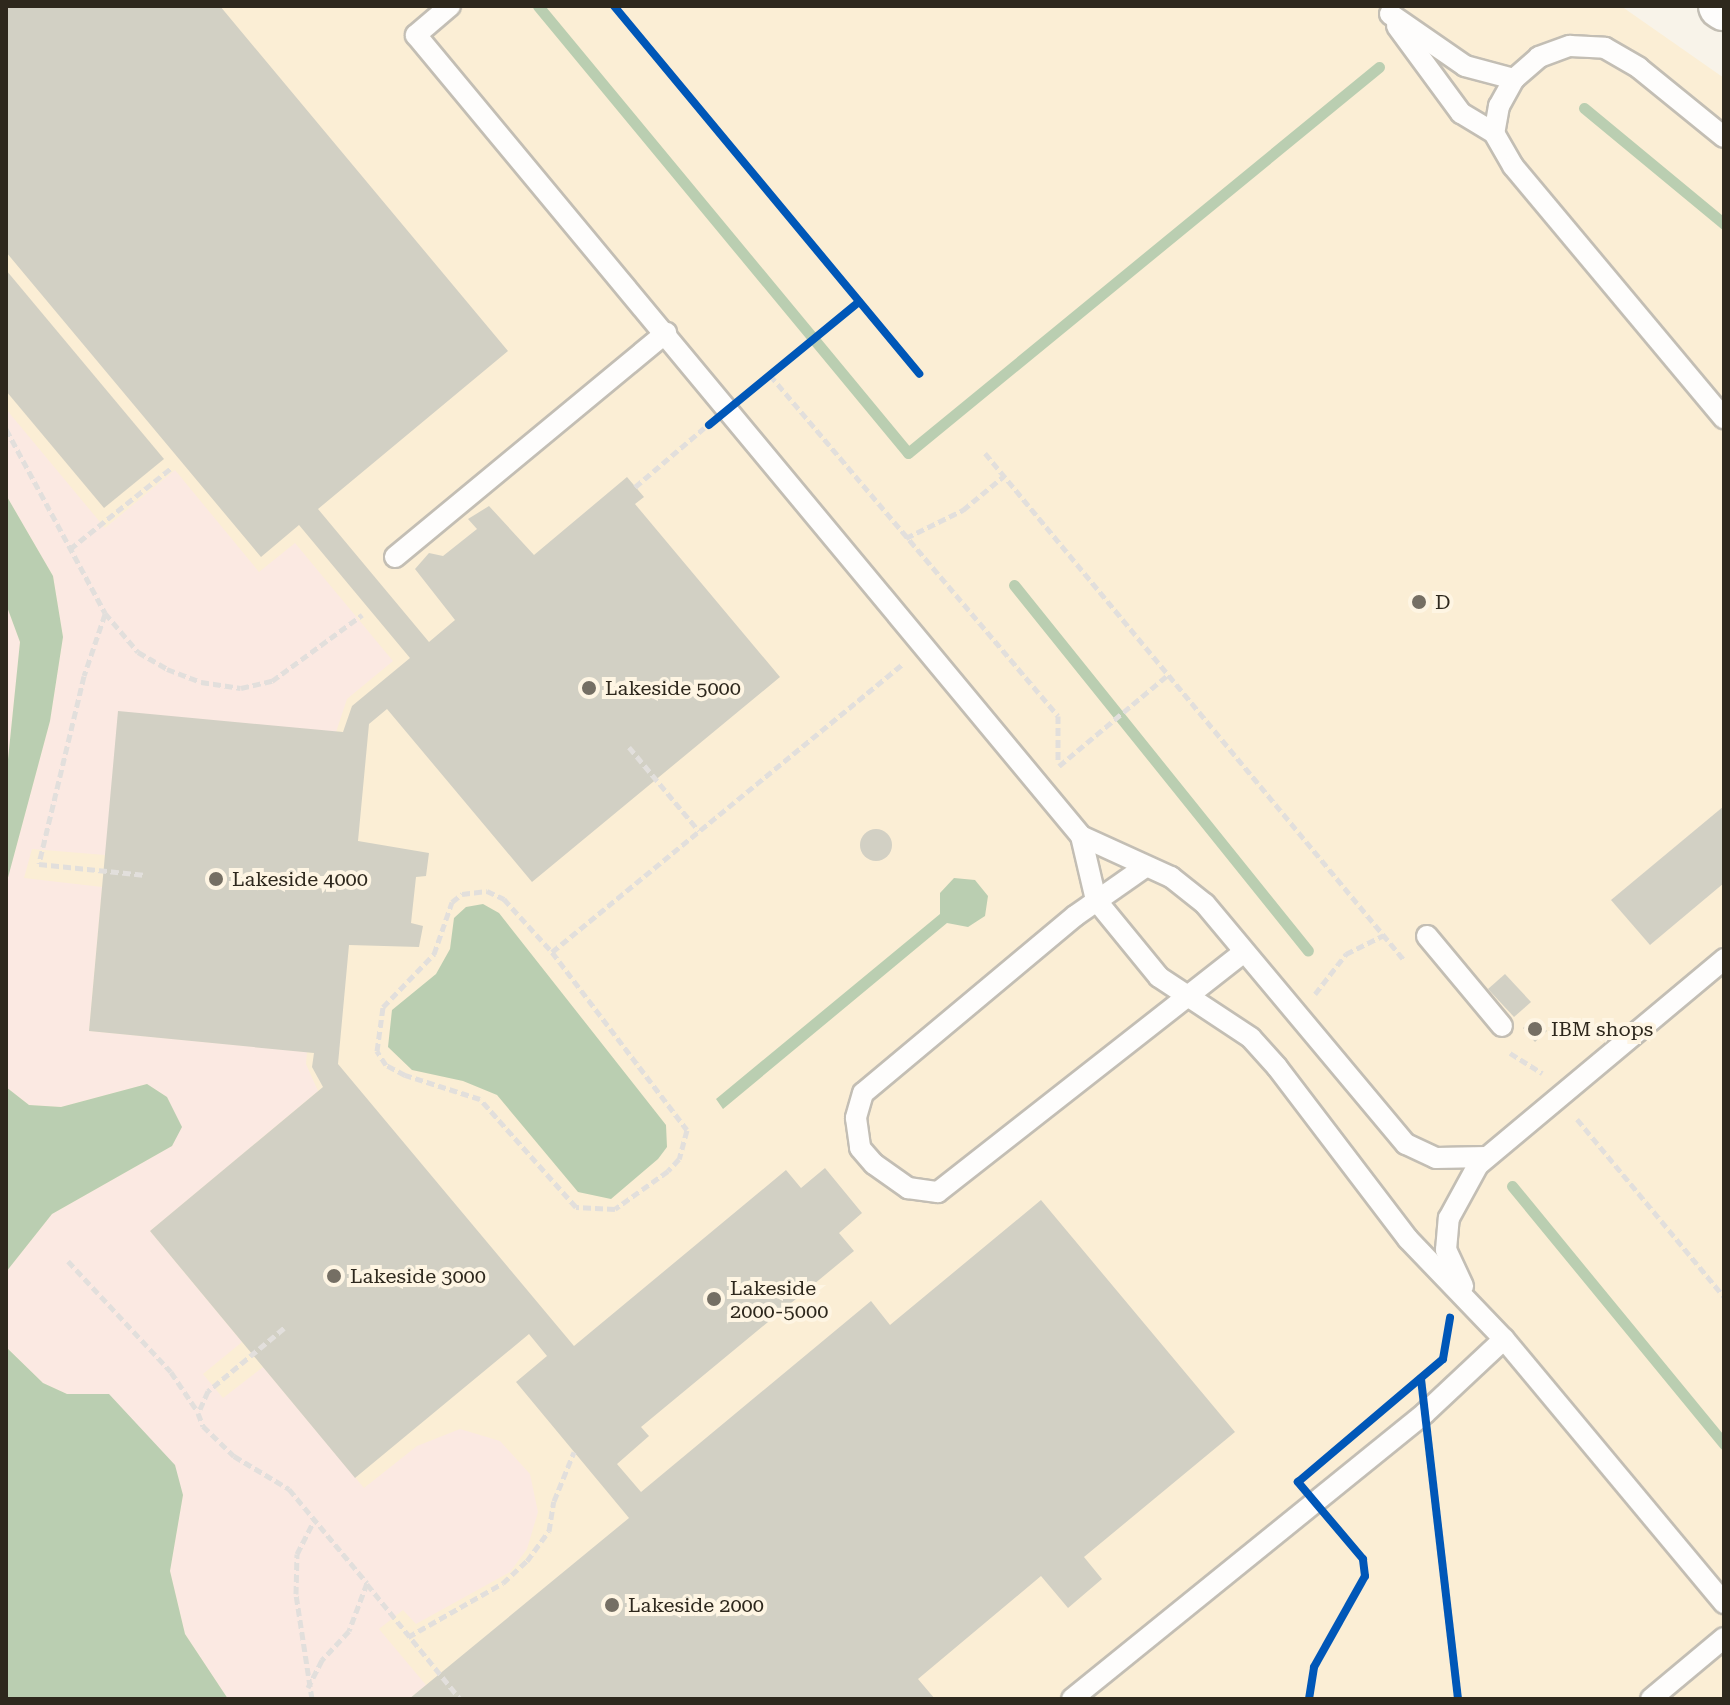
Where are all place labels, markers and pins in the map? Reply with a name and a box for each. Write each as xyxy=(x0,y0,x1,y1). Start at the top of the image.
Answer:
place label: D xyxy=(1435,590,1450,614)
marker: D xyxy=(1410,593,1428,611)
place label: Lakeside 5000 xyxy=(605,676,741,700)
marker: Lakeside 5000 xyxy=(580,679,598,697)
place label: Lakeside 4000 xyxy=(232,867,368,891)
marker: Lakeside 4000 xyxy=(207,870,225,888)
place label: IBM shops xyxy=(1551,1017,1653,1041)
marker: IBM shops xyxy=(1526,1020,1544,1038)
place label: Lakeside 3000 xyxy=(350,1264,486,1288)
marker: Lakeside 3000 xyxy=(325,1267,343,1285)
place label: Lakeside 2000-5000 xyxy=(730,1276,828,1323)
marker: Lakeside 2000-5000 xyxy=(705,1290,723,1308)
place label: Lakeside 2000 xyxy=(628,1593,764,1617)
marker: Lakeside 2000 xyxy=(603,1596,621,1614)

